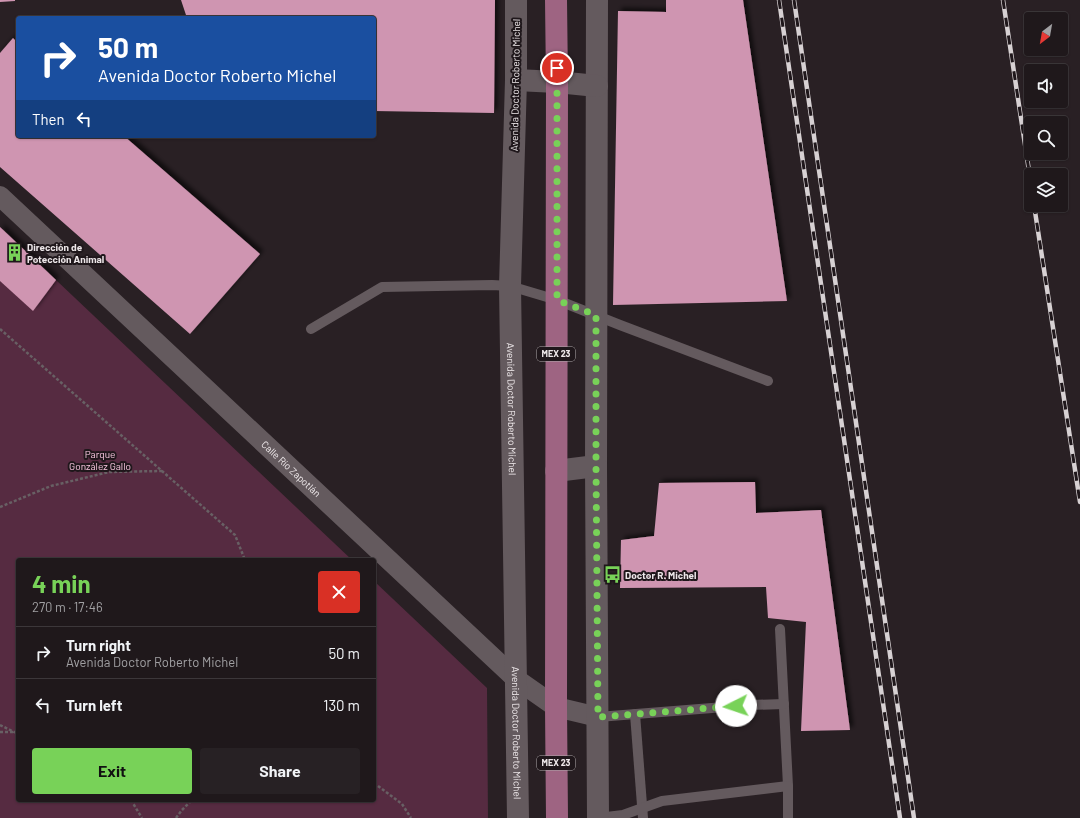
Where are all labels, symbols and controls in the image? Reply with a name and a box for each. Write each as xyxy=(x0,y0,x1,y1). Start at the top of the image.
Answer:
north arrow xyxy=(1024,12,1068,56)
map controls xyxy=(1024,12,1068,212)
street label: Avenida Doctor Roberto Michel xyxy=(508,19,522,151)
text: 50 m xyxy=(98,30,158,64)
icon: right xyxy=(32,32,84,84)
pin xyxy=(540,51,574,85)
icon: arrive xyxy=(546,57,568,79)
text: Avenida Doctor Roberto Michel xyxy=(98,64,336,86)
button: sound xyxy=(1024,64,1068,108)
icon: left xyxy=(73,108,95,130)
text: Then xyxy=(32,110,65,128)
button: search xyxy=(1024,116,1068,160)
button: layers xyxy=(1024,168,1068,212)
place label: Dirección de Potección Animal xyxy=(27,241,104,265)
building icon: Dirección de Potección Animal xyxy=(4,243,24,263)
street label: Avenida Doctor Roberto Michel xyxy=(505,342,519,475)
road number: MEX 23 xyxy=(537,347,575,361)
street label: Calle Río Zapotlán xyxy=(259,438,323,499)
park label: Parque González Gallo xyxy=(69,448,131,472)
bus stop icon: Doctor R. Michel xyxy=(602,565,622,585)
text: 4 min xyxy=(32,569,91,598)
place label: Doctor R. Michel xyxy=(625,569,697,581)
button: close xyxy=(318,571,360,613)
text: 270 m · 17:46 xyxy=(32,599,103,615)
text: Turn right xyxy=(66,636,131,654)
icon: right xyxy=(32,642,54,664)
text: 50 m xyxy=(328,644,360,662)
text: Avenida Doctor Roberto Michel xyxy=(66,654,238,670)
street label: Avenida Doctor Roberto Michel xyxy=(510,666,524,799)
position arrow xyxy=(715,685,757,727)
icon: left xyxy=(32,694,54,716)
text: Turn left xyxy=(66,696,122,714)
text: 130 m xyxy=(323,696,360,714)
button: Exit xyxy=(32,748,192,794)
button: Share xyxy=(200,748,360,794)
road number: MEX 23 xyxy=(537,756,575,770)

